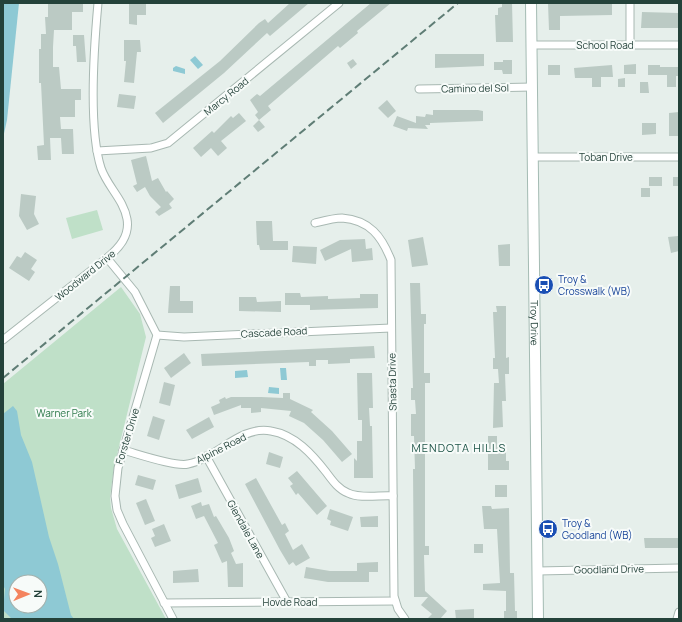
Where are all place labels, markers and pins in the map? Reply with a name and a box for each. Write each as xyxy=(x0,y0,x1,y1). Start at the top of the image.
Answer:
place label: Troy & Crosswalk (WB) xyxy=(558,272,631,298)
bus stop icon: Troy & Crosswalk (WB) xyxy=(533,274,555,296)
place label: Troy & Goodland (WB) xyxy=(562,516,633,542)
bus stop icon: Troy & Goodland (WB) xyxy=(537,518,559,540)

